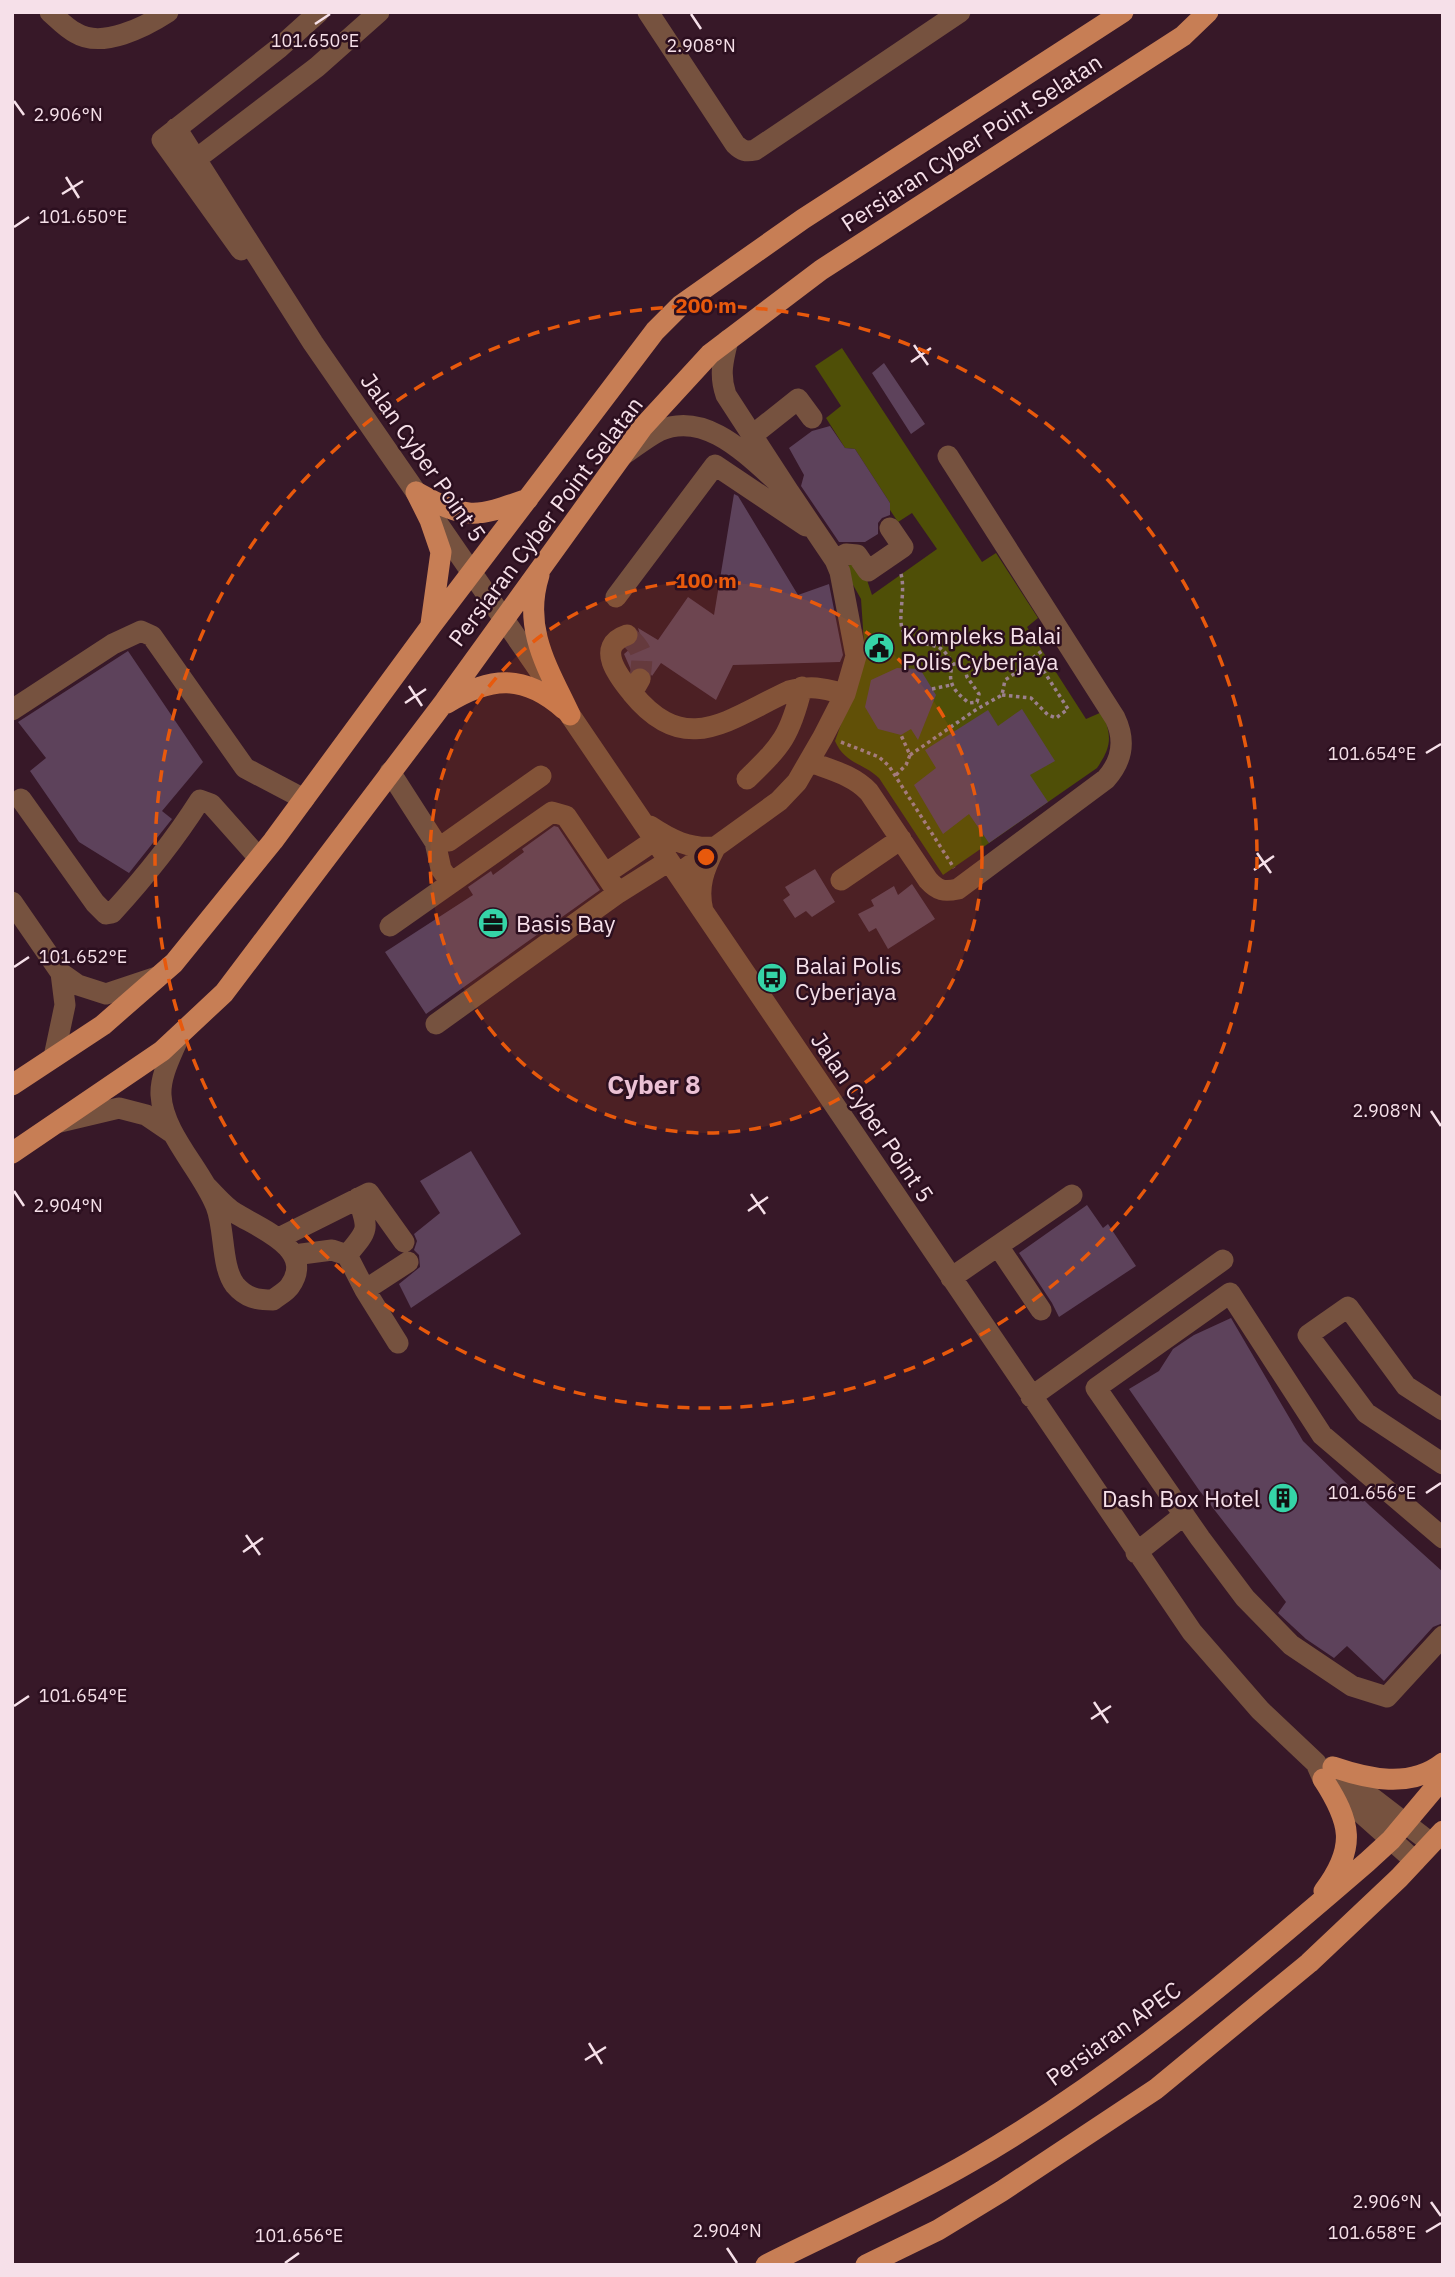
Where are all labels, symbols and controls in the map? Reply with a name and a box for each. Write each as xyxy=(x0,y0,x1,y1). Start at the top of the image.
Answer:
text: 101.650°E xyxy=(271,29,359,52)
text: 2.908°N xyxy=(666,34,736,57)
street label: Persiaran Cyber Point Selatan xyxy=(835,46,1107,238)
text: 2.906°N xyxy=(33,103,103,126)
text: 101.650°E xyxy=(39,205,127,228)
text: 200 m xyxy=(675,291,737,319)
street label: Jalan Cyber Point 5 xyxy=(355,367,493,547)
street label: Persiaran Cyber Point Selatan xyxy=(441,390,649,652)
text: 100 m xyxy=(675,566,737,594)
place label: Kompleks Balai Polis Cyberjaya xyxy=(902,620,1061,676)
public building icon: Kompleks Balai Polis Cyberjaya xyxy=(862,631,896,665)
text: 101.654°E xyxy=(1328,742,1416,765)
centre of rings xyxy=(694,845,718,869)
office icon: Basis Bay xyxy=(476,906,510,940)
place label: Basis Bay xyxy=(516,908,616,938)
text: 101.652°E xyxy=(39,945,127,968)
place label: Balai Polis Cyberjaya xyxy=(795,950,902,1006)
bus stop icon: Balai Polis Cyberjaya xyxy=(755,961,789,995)
street label: Jalan Cyber Point 5 xyxy=(805,1026,941,1208)
district label: Cyber 8 xyxy=(607,1067,701,1101)
text: 2.908°N xyxy=(1352,1099,1422,1122)
text: 2.904°N xyxy=(33,1194,103,1217)
building icon: Dash Box Hotel xyxy=(1266,1481,1300,1515)
text: 101.656°E xyxy=(1328,1481,1416,1504)
place label: Dash Box Hotel xyxy=(1102,1483,1260,1513)
text: 101.654°E xyxy=(39,1684,127,1707)
street label: Persiaran APEC xyxy=(1040,1974,1186,2092)
text: 2.906°N xyxy=(1352,2190,1422,2213)
text: 2.904°N xyxy=(692,2219,762,2242)
text: 101.658°E xyxy=(1328,2221,1416,2244)
text: 101.656°E xyxy=(255,2224,343,2247)

